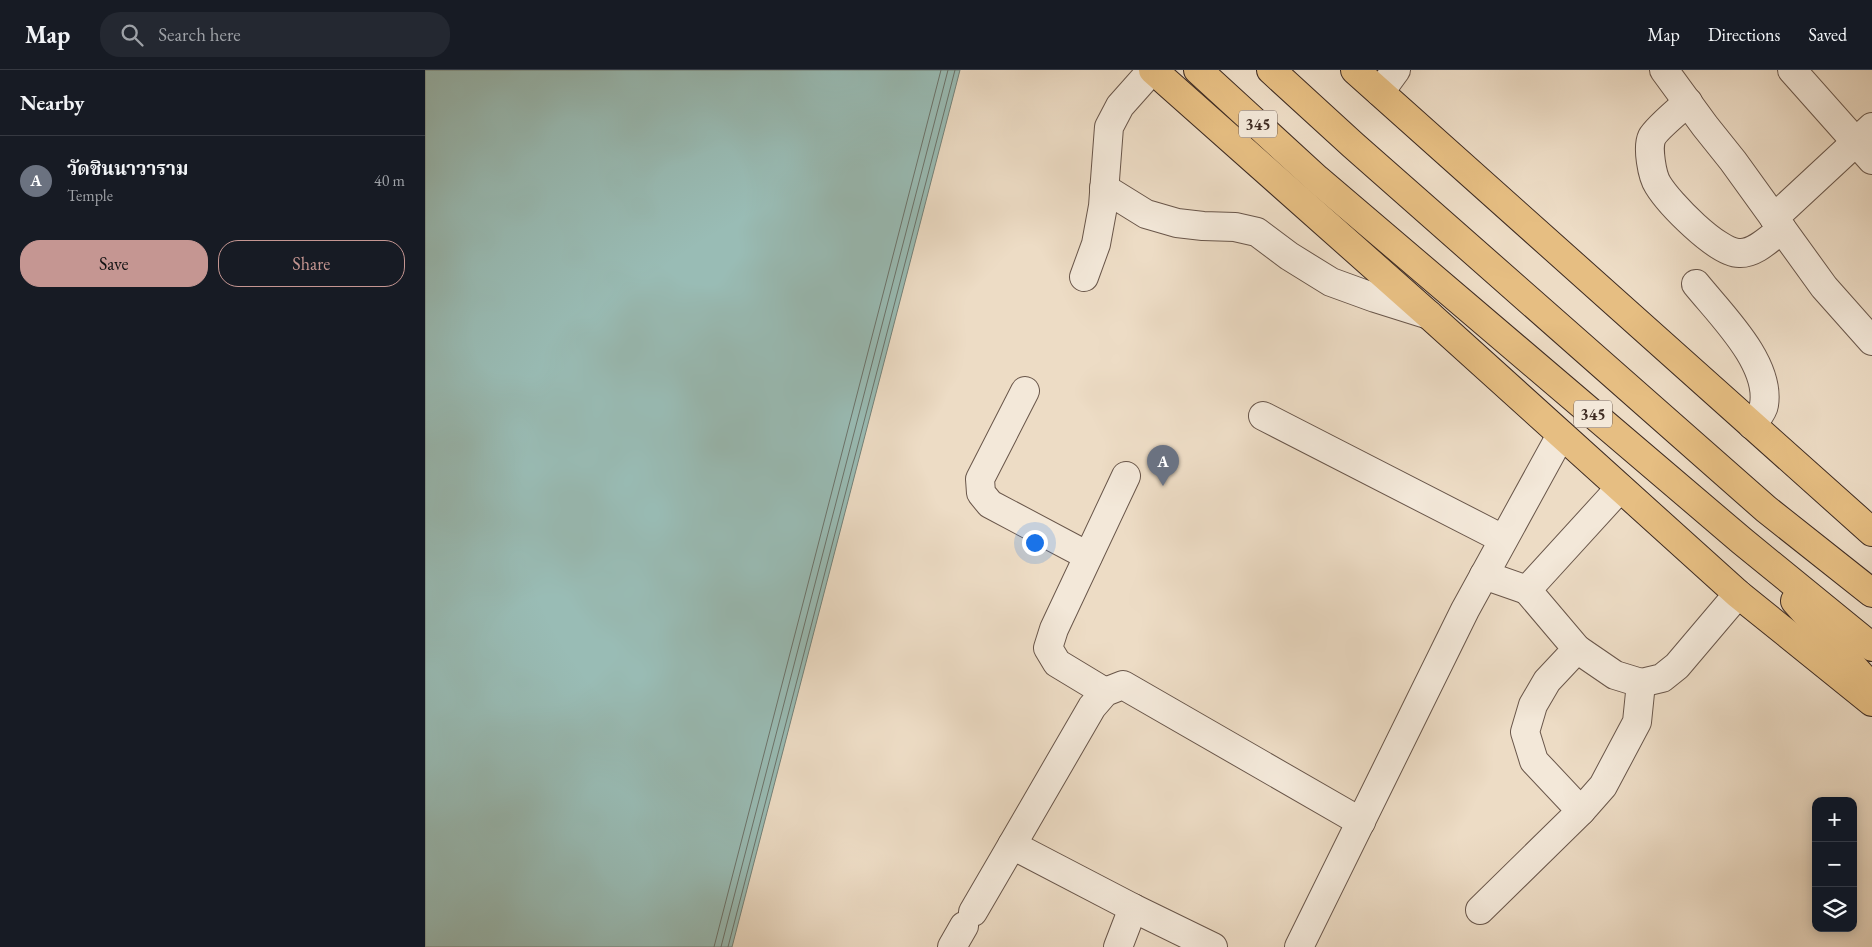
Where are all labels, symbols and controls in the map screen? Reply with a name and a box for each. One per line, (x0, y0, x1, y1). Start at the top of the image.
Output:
search box (100, 12, 450, 57)
text: Map (25, 19, 70, 50)
icon: search (118, 21, 146, 49)
text: Search here (158, 22, 241, 47)
text: Map (1648, 23, 1680, 46)
text: Directions (1708, 23, 1780, 46)
text: Saved (1808, 23, 1847, 46)
text: Nearby (20, 89, 84, 116)
road number: 345 (1239, 111, 1277, 138)
text: วัดชินนาวาราม (67, 156, 189, 181)
text: A (30, 170, 42, 191)
text: 40 m (374, 170, 405, 191)
text: Temple (67, 185, 113, 206)
button: Save (20, 240, 208, 287)
button: Share (218, 240, 405, 287)
road number: 345 (1574, 400, 1612, 428)
pin: A (1147, 445, 1179, 486)
your location (1022, 530, 1048, 556)
map controls (1812, 797, 1857, 932)
button: + (1812, 797, 1857, 842)
button: − (1812, 842, 1857, 887)
button: layers (1812, 887, 1857, 932)

